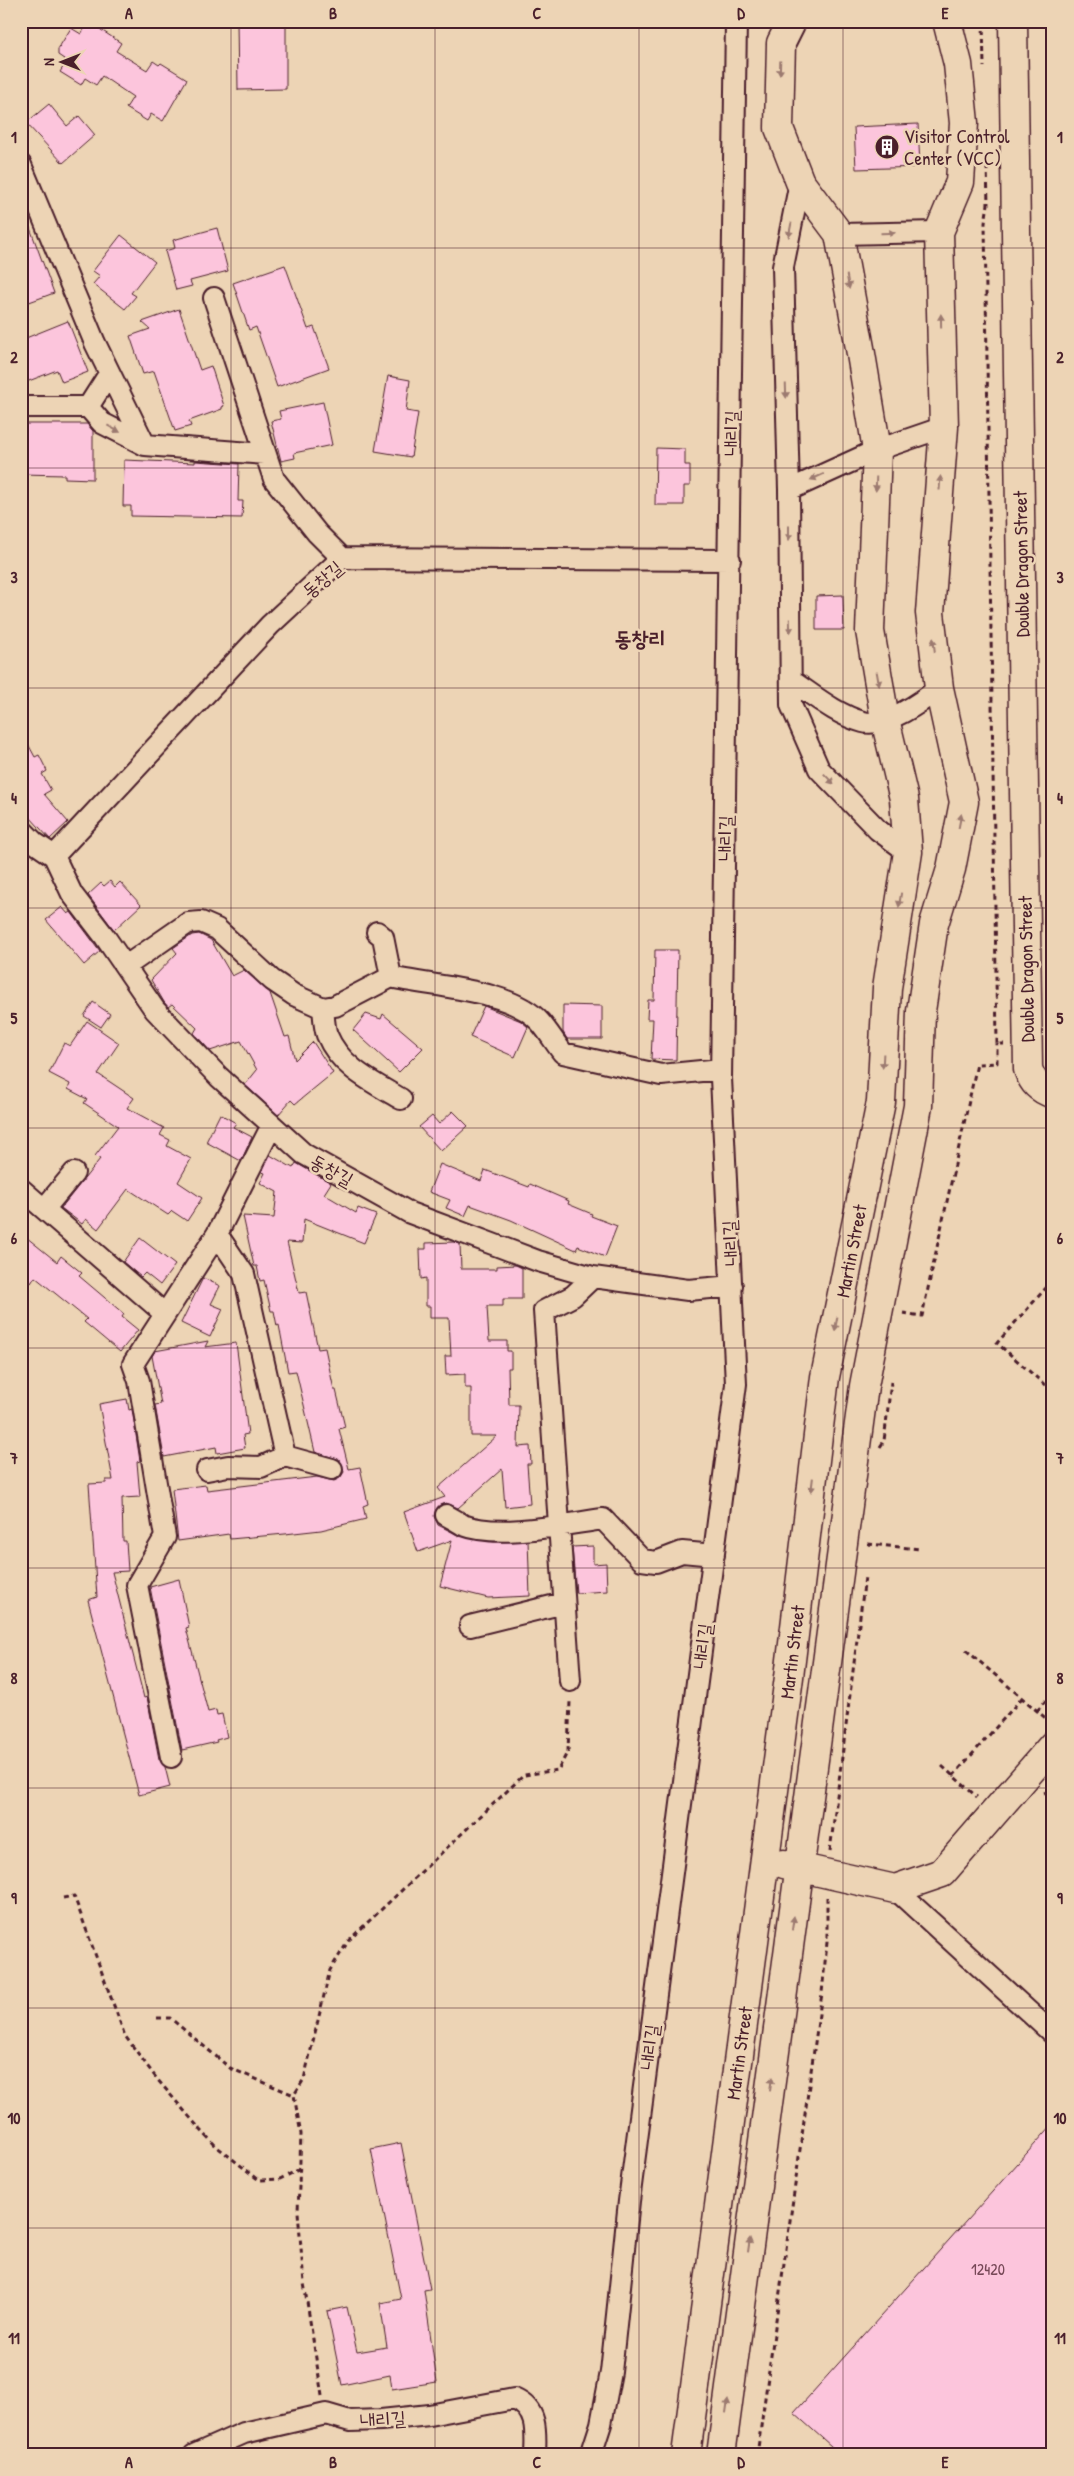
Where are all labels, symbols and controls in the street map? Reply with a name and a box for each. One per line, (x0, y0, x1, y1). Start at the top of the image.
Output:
text: A (125, 2, 133, 24)
text: B (329, 2, 337, 24)
text: C (533, 2, 542, 24)
text: D (737, 2, 745, 24)
text: E (941, 2, 949, 24)
north arrow (38, 38, 88, 88)
text: N (39, 58, 58, 66)
one-way arrow (776, 60, 784, 76)
place label: Visitor Control Center (VCC) (904, 123, 1011, 171)
text: 1 (11, 126, 17, 148)
text: 1 (1057, 126, 1063, 148)
building icon: Visitor Control Center (VCC) (874, 134, 900, 160)
one-way arrow (786, 222, 794, 238)
one-way arrow (880, 228, 896, 236)
one-way arrow (845, 275, 853, 291)
one-way arrow (937, 312, 945, 328)
text: 2 (10, 346, 18, 368)
text: 2 (1056, 346, 1064, 368)
one-way arrow (783, 384, 791, 400)
street label: 내리길 (718, 410, 744, 456)
one-way arrow (107, 425, 121, 433)
one-way arrow (810, 473, 824, 481)
one-way arrow (936, 475, 944, 491)
one-way arrow (871, 476, 879, 492)
street label: Double Dragon Street (1007, 490, 1035, 637)
one-way arrow (785, 526, 793, 542)
street label: 동창길 (296, 554, 348, 604)
text: 3 (10, 566, 18, 588)
text: 3 (1056, 566, 1064, 588)
one-way arrow (786, 618, 794, 634)
district label: 동창리 (615, 624, 665, 653)
one-way arrow (930, 636, 938, 652)
one-way arrow (875, 672, 883, 688)
one-way arrow (823, 772, 835, 784)
text: 4 (11, 787, 17, 809)
text: 4 (1057, 787, 1063, 809)
one-way arrow (956, 814, 964, 829)
street label: 내리길 (712, 815, 738, 861)
one-way arrow (896, 892, 904, 908)
street label: Double Dragon Street (1012, 895, 1040, 1042)
text: 5 (11, 1007, 18, 1029)
text: 5 (1057, 1007, 1064, 1029)
one-way arrow (878, 1053, 886, 1069)
street label: 동창길 (306, 1148, 358, 1192)
street label: Martin Street (829, 1202, 873, 1300)
street label: 내리길 (716, 1219, 744, 1267)
text: 6 (11, 1227, 18, 1249)
text: 6 (1057, 1227, 1064, 1249)
one-way arrow (832, 1316, 840, 1332)
text: 7 (9, 1447, 18, 1469)
text: 7 (1055, 1447, 1064, 1469)
one-way arrow (808, 1477, 816, 1493)
street label: Martin Street (773, 1603, 811, 1700)
street label: 내리길 (686, 1622, 718, 1670)
text: 8 (11, 1667, 18, 1689)
text: 8 (1057, 1667, 1064, 1689)
text: 9 (11, 1887, 17, 1909)
text: 9 (1057, 1887, 1063, 1909)
one-way arrow (789, 1915, 797, 1931)
street label: Martin Street (720, 2004, 758, 2101)
street label: 내리길 (633, 2023, 665, 2071)
one-way arrow (767, 2076, 775, 2092)
text: 10 (8, 2107, 20, 2129)
text: 10 (1054, 2107, 1066, 2129)
one-way arrow (745, 2237, 753, 2253)
house number: 12420 (971, 2258, 1005, 2280)
text: 11 (8, 2327, 20, 2349)
text: 11 (1054, 2327, 1066, 2349)
one-way arrow (724, 2398, 732, 2414)
street label: 내리길 (359, 2404, 407, 2434)
text: A (125, 2451, 133, 2473)
text: B (329, 2451, 337, 2473)
text: C (533, 2451, 542, 2473)
text: D (737, 2451, 745, 2473)
text: E (941, 2451, 949, 2473)

